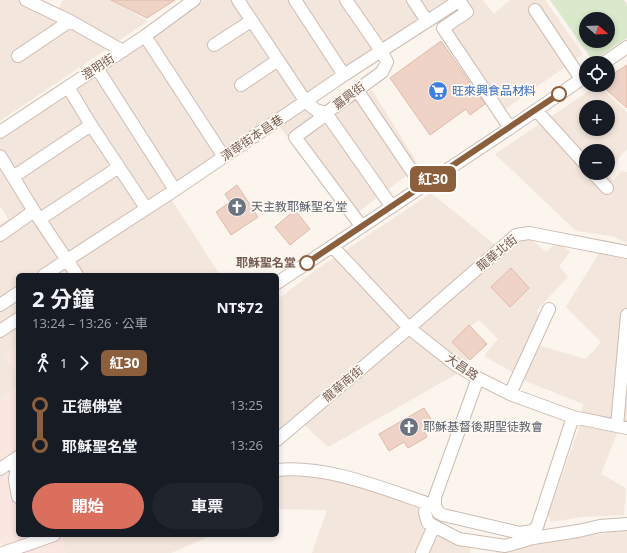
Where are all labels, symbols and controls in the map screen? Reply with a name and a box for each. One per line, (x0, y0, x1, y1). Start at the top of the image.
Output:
north arrow (579, 12, 615, 48)
map controls (579, 12, 615, 180)
street label: 澄明街 (78, 50, 117, 84)
button: locate (579, 56, 615, 92)
street label: 嘉興街 (329, 78, 368, 113)
supermarket icon: 旺來興食品材料 (427, 80, 449, 102)
place label: 旺來興食品材料 (452, 82, 536, 99)
unlabelled marker (551, 86, 567, 102)
button: + (579, 100, 615, 136)
street label: 清華街本昌巷 (217, 110, 286, 165)
button: − (579, 144, 615, 180)
line badge: 紅30 (410, 166, 456, 192)
text: 紅30 (418, 169, 448, 188)
church icon: 天主教耶穌聖名堂 (226, 196, 248, 218)
place label: 天主教耶穌聖名堂 (251, 198, 347, 215)
street label: 龍華北街 (473, 231, 521, 274)
place label: 耶穌聖名堂 (236, 254, 296, 271)
marker: 耶穌聖名堂 (299, 255, 315, 271)
text: 2 分鐘 (32, 283, 94, 313)
text: NT$72 (216, 297, 263, 317)
text: 13:24 – 13:26 · 公車 (32, 314, 148, 332)
street label: 大昌路 (443, 349, 482, 384)
icon: walk (32, 352, 54, 374)
icon: forward (73, 352, 95, 374)
text: 紅30 (109, 353, 139, 372)
text: 1 (60, 354, 67, 372)
street label: 龍華南街 (319, 362, 367, 406)
text: 正德佛堂 (62, 396, 122, 416)
text: 13:25 (230, 396, 263, 414)
church icon: 耶穌基督後期聖徒教會 (398, 416, 420, 438)
place label: 耶穌基督後期聖徒教會 (423, 418, 543, 435)
text: 耶穌聖名堂 (62, 436, 137, 456)
text: 13:26 (230, 436, 263, 454)
button: 開始 (32, 483, 144, 529)
button: 車票 (152, 483, 263, 529)

